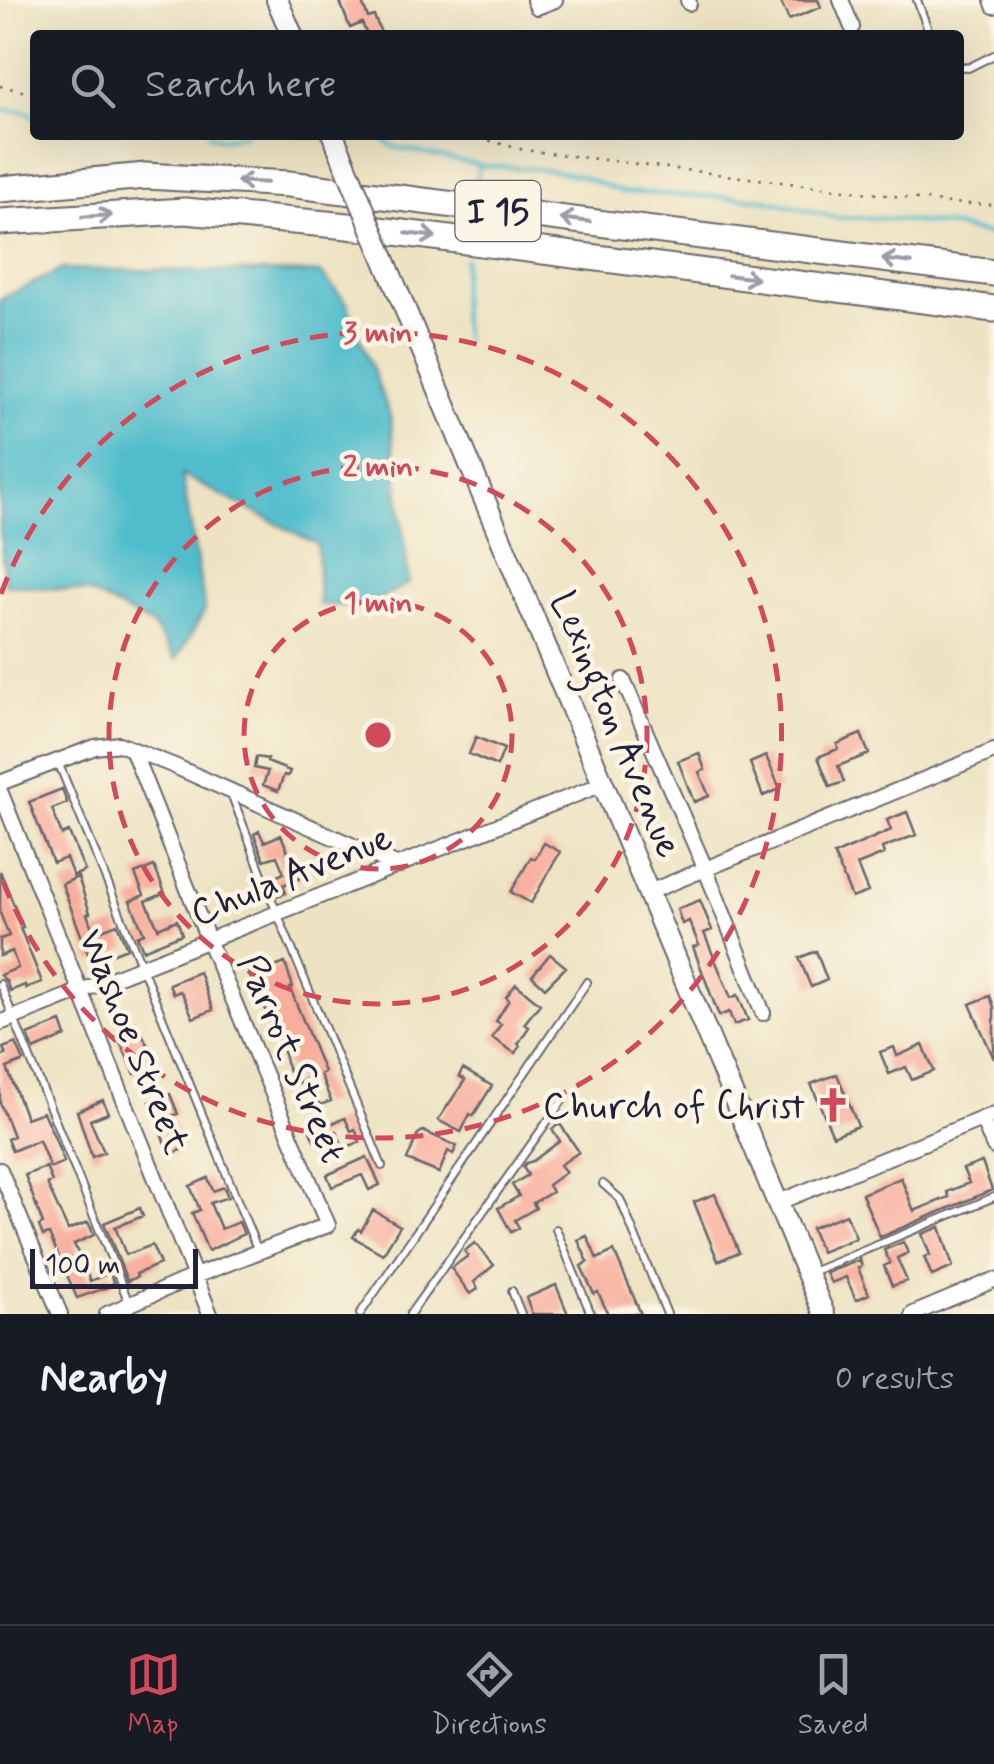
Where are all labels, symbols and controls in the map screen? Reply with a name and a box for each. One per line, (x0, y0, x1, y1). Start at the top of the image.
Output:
search box (30, 30, 964, 140)
icon: search (65, 58, 120, 113)
text: Search here (145, 61, 336, 110)
one-way arrow (237, 172, 269, 191)
road number: I 15 (456, 181, 540, 241)
one-way arrow (81, 206, 113, 225)
one-way arrow (559, 210, 591, 229)
one-way arrow (404, 227, 437, 245)
one-way arrow (882, 251, 914, 270)
one-way arrow (727, 268, 759, 287)
text: 3 min (343, 314, 413, 353)
text: 2 min (343, 448, 413, 487)
text: 1 min (343, 584, 413, 623)
street label: Lexington Avenue (533, 585, 693, 867)
centre of rings (360, 717, 396, 753)
street label: Chula Avenue (184, 814, 400, 939)
street label: Washoe Street (65, 922, 200, 1162)
street label: Parrot Street (225, 947, 357, 1171)
place label: Church of Christ (543, 1083, 805, 1132)
church icon: Church of Christ (814, 1086, 852, 1124)
scale bar (30, 1244, 198, 1288)
text: 100 m (45, 1248, 120, 1285)
text: Nearby (40, 1352, 168, 1407)
text: 0 results (835, 1358, 954, 1400)
tab: Map (126, 1647, 181, 1744)
tab: Directions (432, 1647, 547, 1744)
tab: Saved (798, 1647, 868, 1744)

